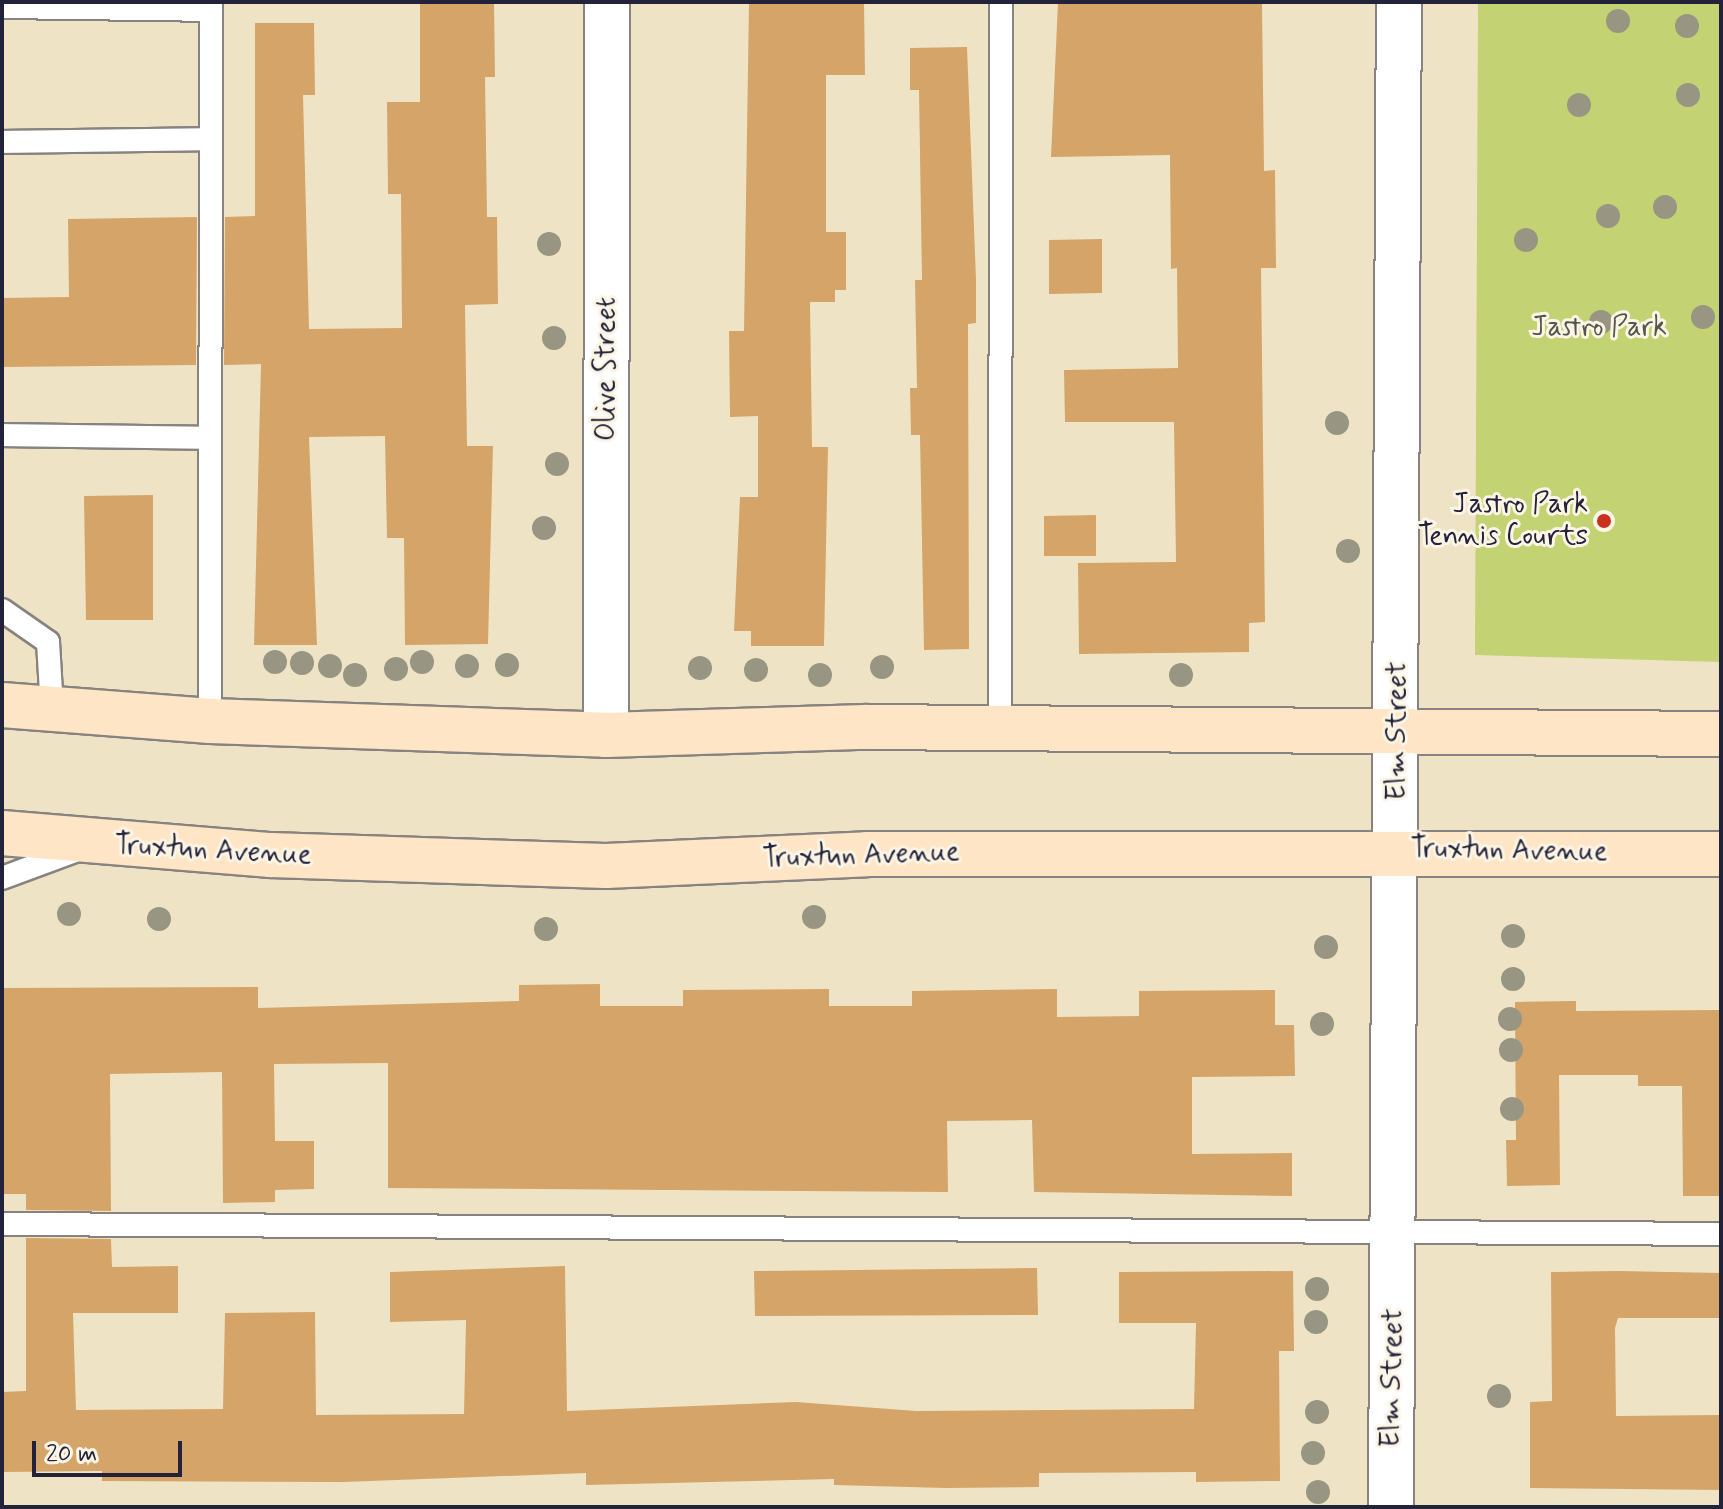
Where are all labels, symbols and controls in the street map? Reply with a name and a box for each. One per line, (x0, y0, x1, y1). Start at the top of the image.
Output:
street label: Olive Street (590, 294, 624, 444)
park label: Jastro Park (1531, 311, 1667, 345)
place label: Jastro Park Tennis Courts (1421, 488, 1588, 554)
marker: Jastro Park Tennis Courts (1595, 512, 1613, 530)
street label: Elm Street (1381, 662, 1415, 800)
street label: Truxtun Avenue (118, 829, 308, 873)
street label: Truxtun Avenue (1414, 833, 1604, 869)
street label: Truxtun Avenue (766, 836, 956, 876)
street label: Elm Street (1375, 1309, 1411, 1447)
scale bar (36, 1425, 186, 1475)
text: 20 m (46, 1439, 97, 1470)

